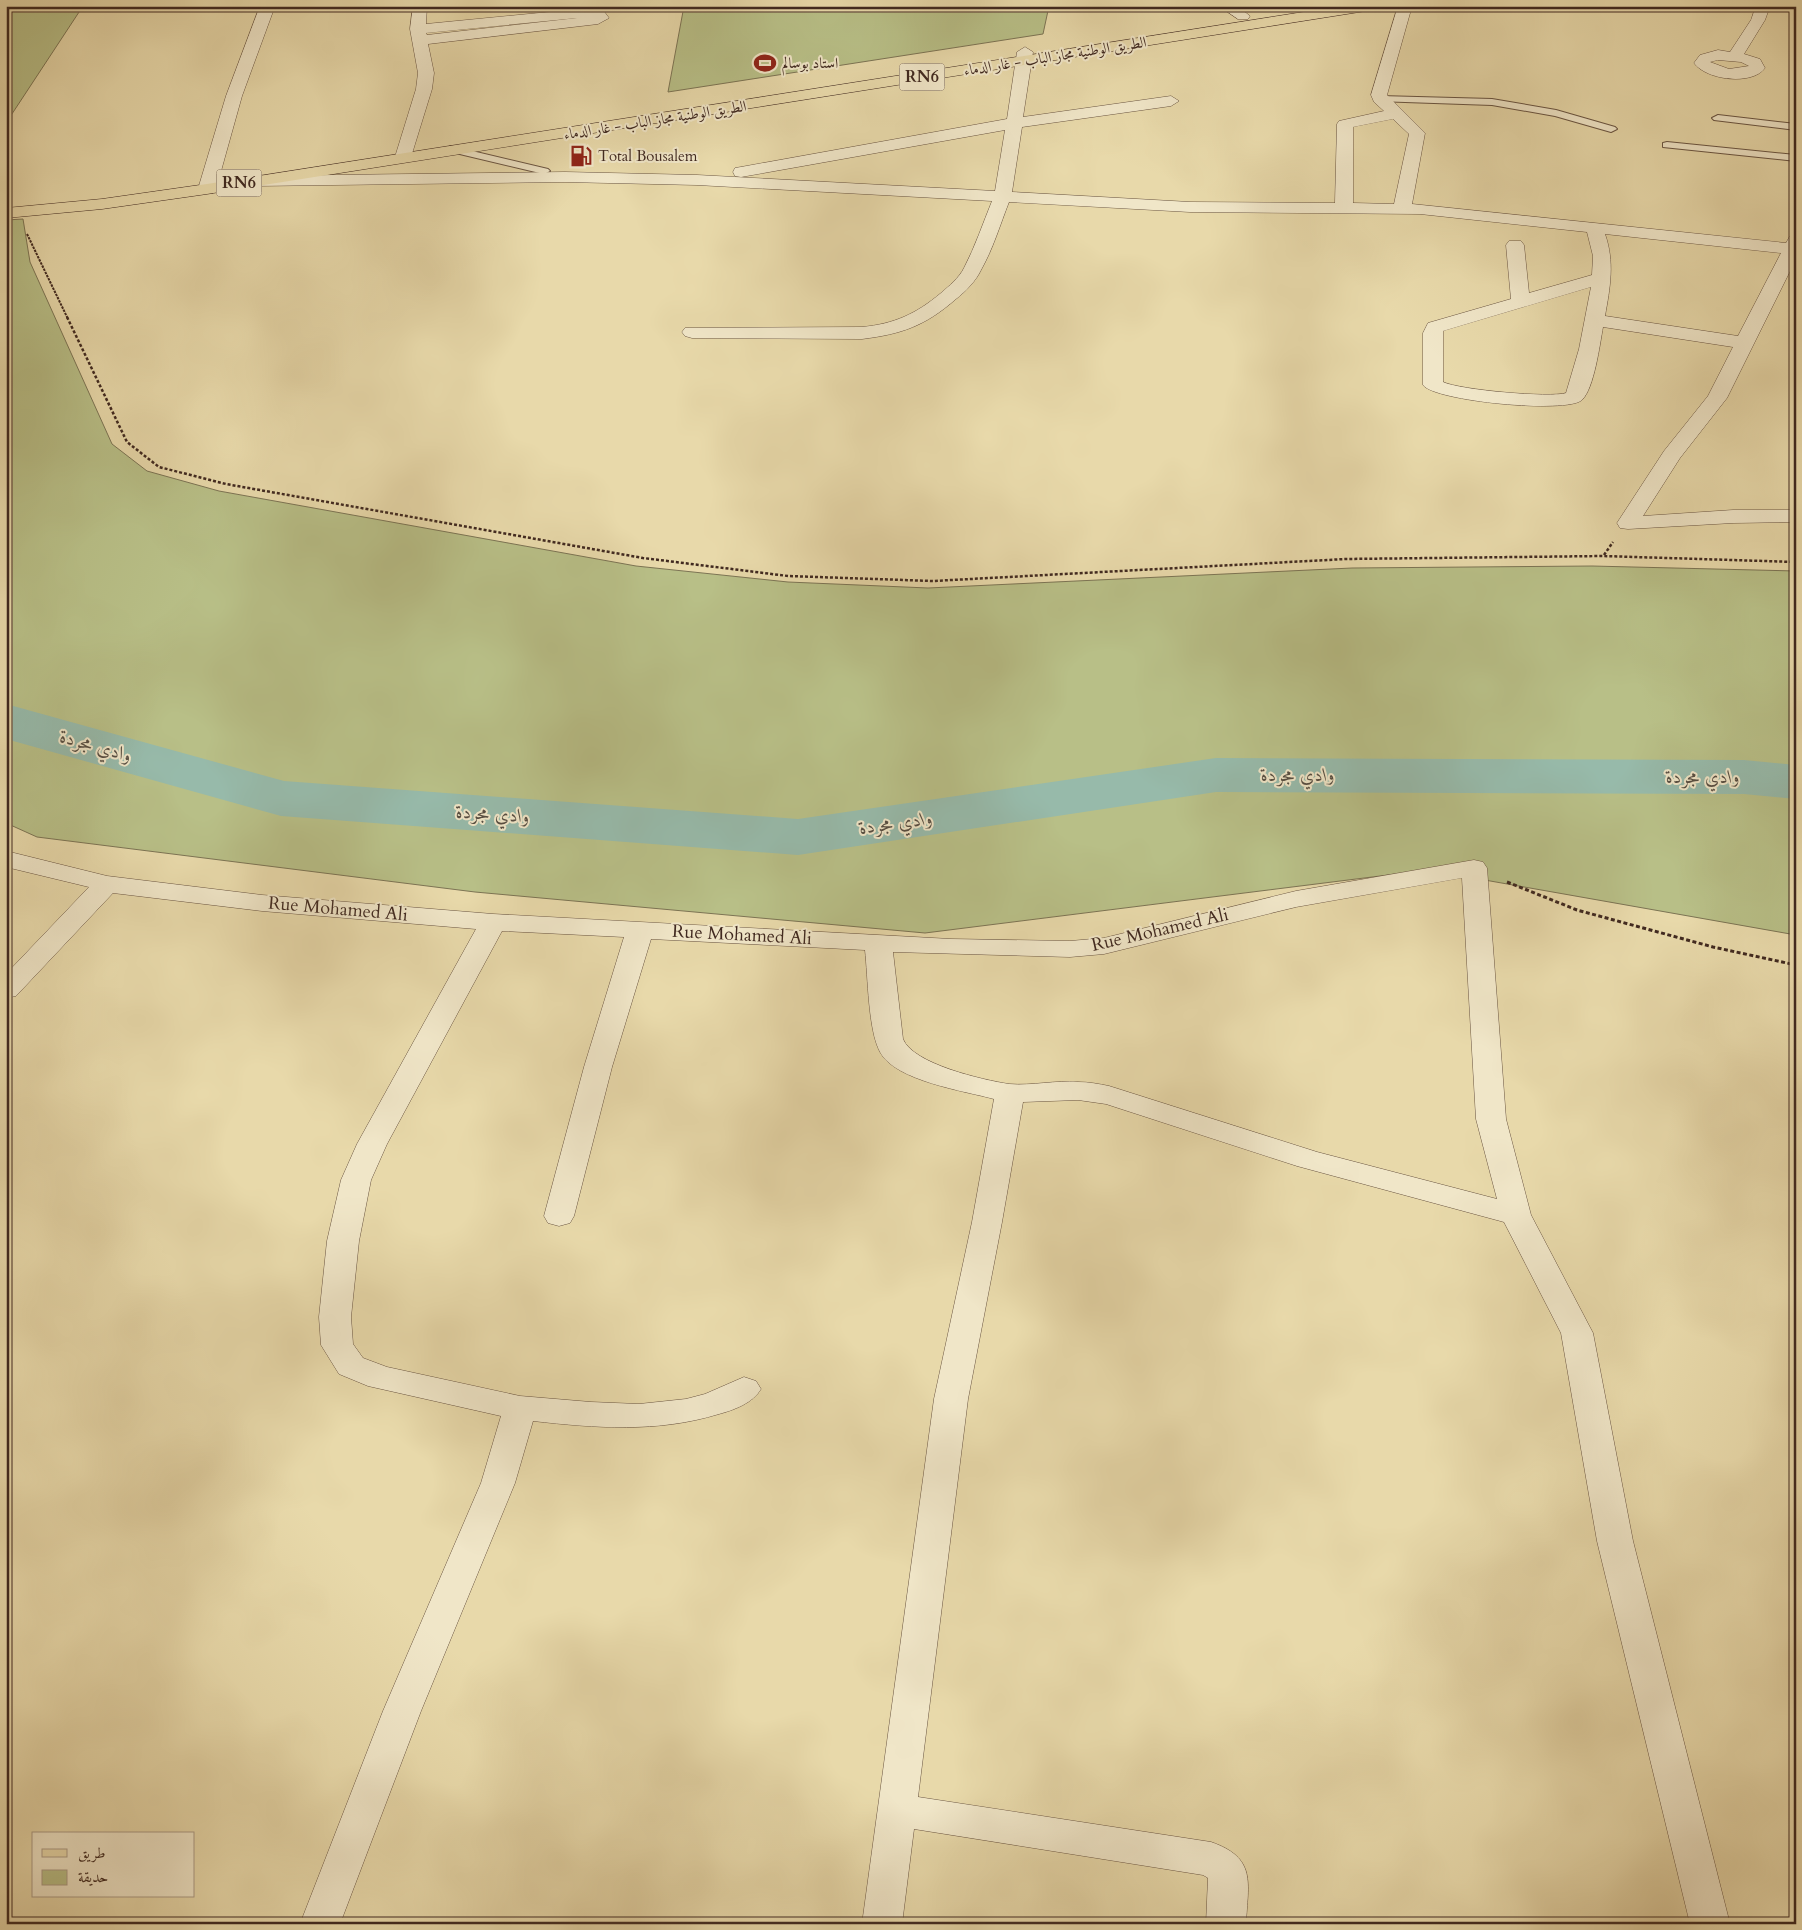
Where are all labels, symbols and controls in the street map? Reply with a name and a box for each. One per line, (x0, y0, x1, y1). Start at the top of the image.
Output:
street label: الطريق الوطنية مجاز الباب - غار الدماء (962, 32, 1148, 80)
sports icon: استاد بوسالم (752, 50, 778, 76)
place label: استاد بوسالم (782, 53, 838, 76)
road number: RN6 (900, 64, 944, 90)
street label: الطريق الوطنية مجاز الباب - غار الدماء (562, 96, 748, 144)
fuel station icon: Total Bousalem (568, 143, 594, 169)
place label: Total Bousalem (598, 146, 698, 166)
road number: RN6 (216, 170, 262, 197)
water label: وادي مجردة (55, 723, 135, 771)
water label: وادي مجردة (1260, 762, 1335, 790)
water label: وادي مجردة (1665, 764, 1740, 792)
water label: وادي مجردة (454, 798, 531, 832)
water label: وادي مجردة (857, 805, 935, 843)
street label: Rue Mohamed Ali (267, 890, 409, 928)
street label: Rue Mohamed Ali (1089, 902, 1231, 958)
street label: Rue Mohamed Ali (671, 919, 813, 951)
legend (32, 1832, 195, 1898)
text: طريق (78, 1843, 105, 1863)
text: حديقة (78, 1867, 108, 1887)

